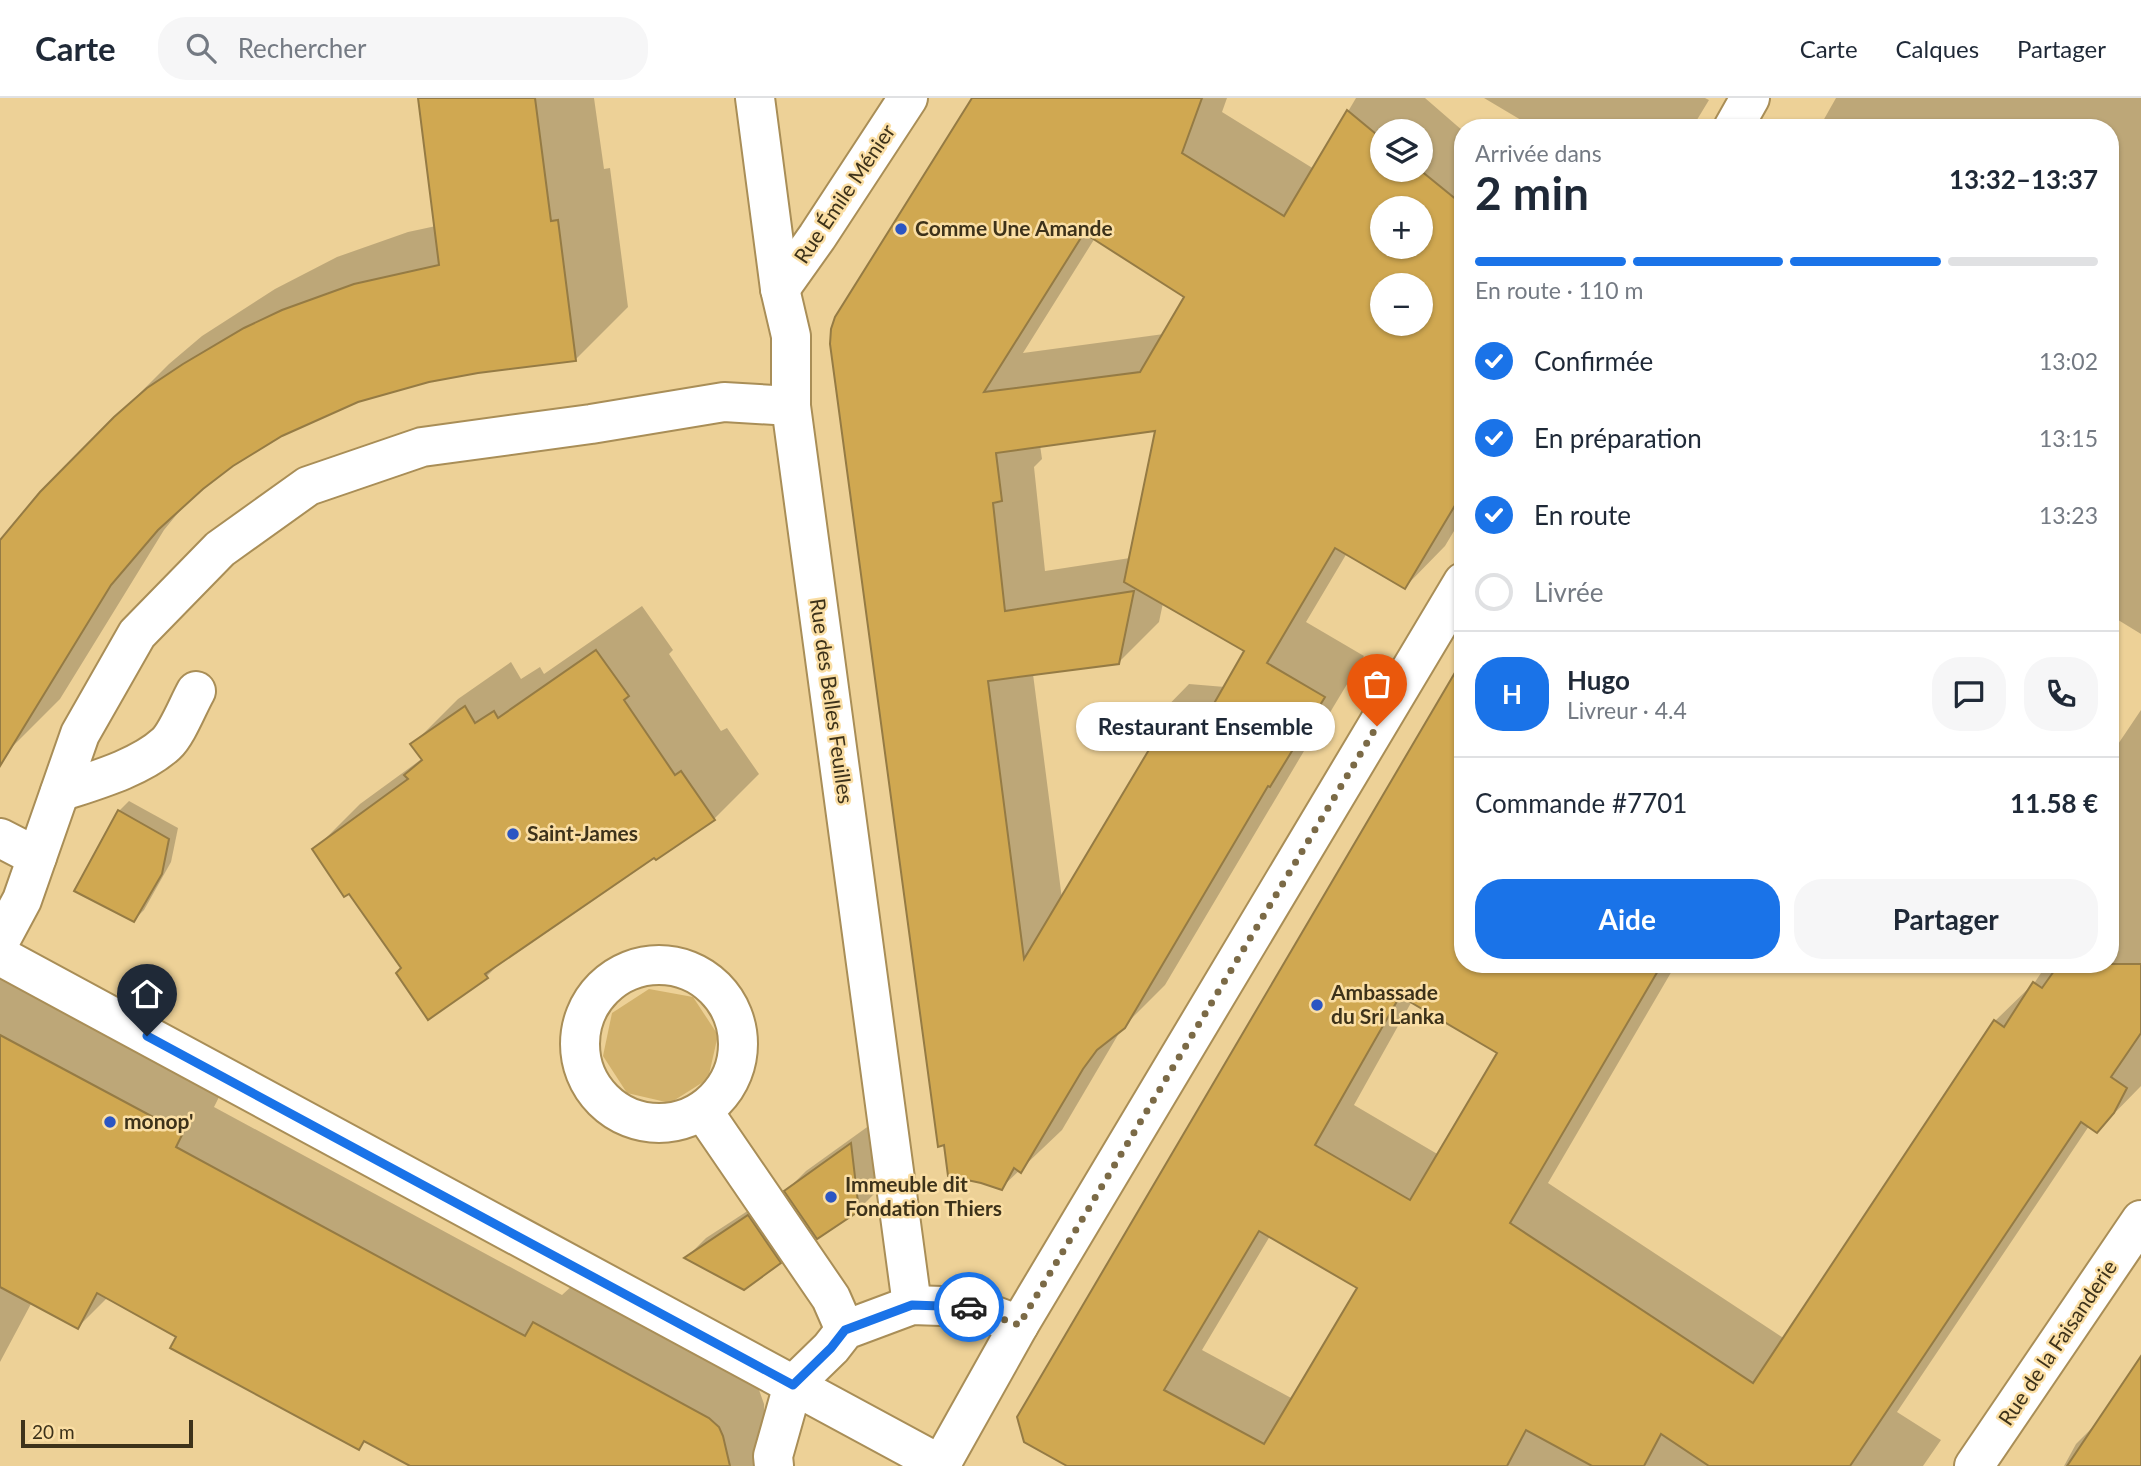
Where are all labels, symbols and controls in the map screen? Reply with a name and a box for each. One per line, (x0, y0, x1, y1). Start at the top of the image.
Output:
search box (158, 17, 648, 80)
text: Carte (35, 28, 116, 68)
icon: search (182, 29, 220, 67)
text: Rechercher (238, 32, 367, 64)
text: Carte (1800, 34, 1858, 63)
text: Calques (1896, 34, 1979, 63)
text: Partager (2017, 34, 2106, 63)
street label: Rue Émile Ménier (788, 119, 900, 267)
map controls (1370, 119, 1433, 336)
button: layers (1370, 119, 1433, 182)
text: Arrivée dans (1475, 139, 1602, 167)
text: 13:32–13:37 (1949, 163, 2098, 195)
text: 2 min (1475, 165, 1589, 220)
button: + (1370, 196, 1433, 259)
place label: Comme Une Amande (915, 215, 1113, 240)
marker: Comme Une Amande (893, 221, 909, 237)
button: − (1370, 273, 1433, 336)
text: En route · 110 m (1475, 276, 1643, 304)
icon: check (1475, 342, 1513, 380)
text: Confirmée (1534, 345, 1653, 377)
text: 13:02 (2039, 347, 2098, 375)
icon: check (1475, 419, 1513, 457)
text: En préparation (1534, 422, 1702, 454)
text: 13:15 (2039, 424, 2098, 452)
icon: check (1475, 496, 1513, 534)
text: En route (1534, 499, 1631, 531)
text: 13:23 (2039, 501, 2098, 529)
text: Livrée (1534, 576, 1603, 608)
street label: Rue des Belles Feuilles (806, 597, 859, 805)
pin (1347, 654, 1407, 726)
button: chat (1932, 657, 2006, 731)
button: phone (2024, 657, 2098, 731)
text: Hugo (1567, 664, 1630, 696)
icon: bag (1358, 665, 1396, 703)
text: H (1502, 678, 1522, 710)
text: Livreur · 4.4 (1567, 696, 1687, 724)
callout: Restaurant Ensemble (1076, 702, 1335, 750)
text: Restaurant Ensemble (1098, 712, 1313, 740)
text: Commande #7701 (1475, 787, 1687, 819)
text: 11.58 € (2010, 787, 2098, 819)
place label: Saint-James (527, 820, 638, 845)
marker: Saint-James (505, 826, 521, 842)
button: Aide (1475, 879, 1780, 959)
button: Partager (1794, 879, 2098, 959)
pin (117, 964, 177, 1036)
icon: home (128, 975, 166, 1013)
place label: Ambassade du Sri Lanka (1330, 979, 1445, 1028)
marker: Ambassade du Sri Lanka (1309, 997, 1325, 1013)
place label: monop' (124, 1108, 193, 1133)
marker: monop' (102, 1114, 118, 1130)
place label: Immeuble dit Fondation Thiers (845, 1171, 1002, 1220)
marker: Immeuble dit Fondation Thiers (823, 1189, 839, 1205)
street label: Rue de la Faisanderie (1992, 1255, 2121, 1429)
courier (934, 1272, 1004, 1342)
icon: car (950, 1288, 988, 1326)
scale bar (21, 1417, 192, 1449)
text: 20 m (32, 1420, 75, 1443)

